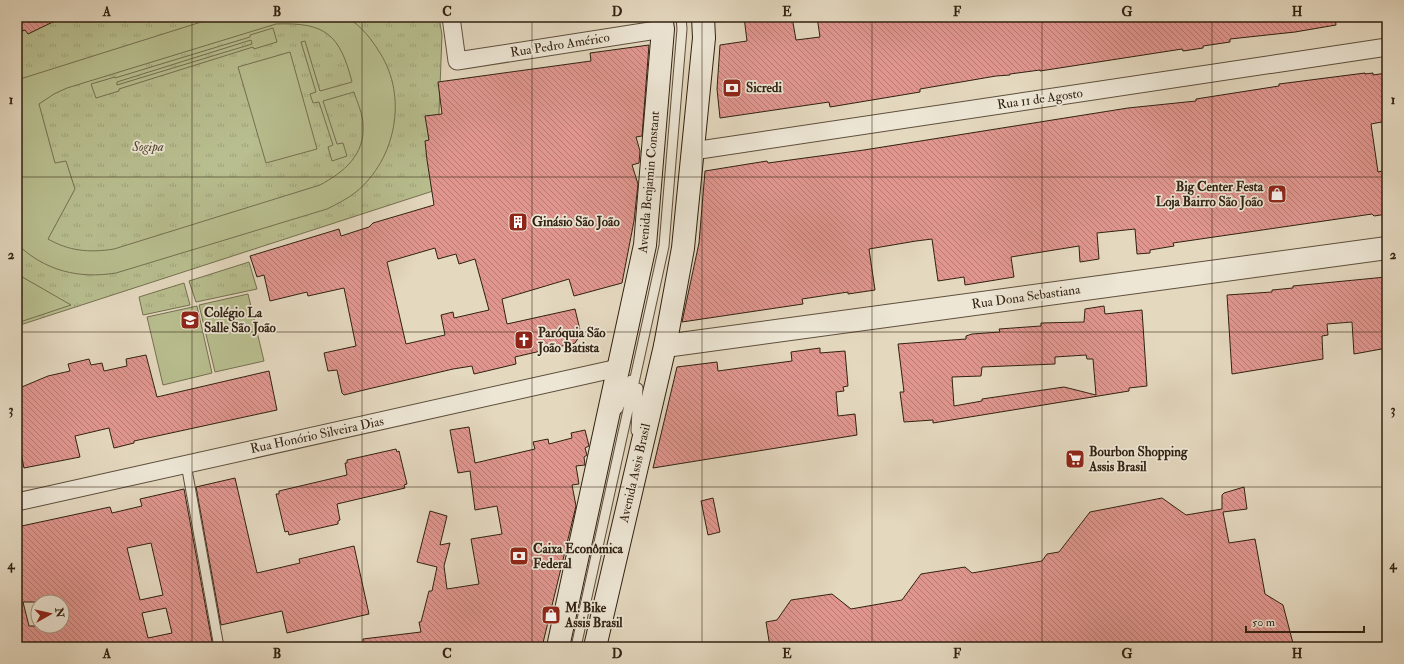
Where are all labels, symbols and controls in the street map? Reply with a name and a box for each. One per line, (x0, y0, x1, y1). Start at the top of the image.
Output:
text: A (102, 4, 112, 20)
text: B (273, 4, 281, 20)
text: C (442, 4, 452, 20)
text: D (612, 4, 623, 20)
text: E (782, 4, 792, 20)
text: F (953, 4, 962, 20)
text: G (1122, 4, 1133, 20)
text: H (1292, 4, 1303, 20)
street label: Rua Pedro Américo (509, 29, 611, 61)
bank icon: Sicredi (721, 77, 743, 99)
place label: Sicredi (746, 80, 782, 96)
street label: Rua 11 de Agosto (996, 85, 1084, 113)
text: 1 (9, 92, 14, 108)
text: 1 (1391, 92, 1396, 108)
street label: Avenida Benjamin Constant (635, 110, 663, 255)
park label: Sogipa (131, 139, 164, 155)
place label: Big Center Festa Loja Bairro São João (1156, 179, 1264, 211)
shop icon: Big Center Festa Loja Bairro São João (1266, 183, 1288, 205)
building icon: Ginásio São João (507, 211, 529, 233)
place label: Ginásio São João (532, 214, 620, 231)
text: 2 (8, 247, 15, 263)
text: 2 (1390, 247, 1397, 263)
street label: Rua Dona Sebastiana (971, 281, 1082, 313)
place label: Colégio La Salle São João (204, 305, 277, 337)
school or university icon: Colégio La Salle São João (179, 309, 201, 331)
place label: Paróquia São João Batista (537, 325, 606, 357)
church icon: Paróquia São João Batista (513, 329, 535, 351)
text: 3 (9, 402, 14, 418)
text: 3 (1391, 402, 1396, 418)
street label: Rua Honório Silveira Dias (249, 413, 386, 457)
street label: Avenida Assis Brasil (616, 421, 654, 525)
place label: Bourbon Shopping Assis Brasil (1088, 444, 1188, 475)
supermarket icon: Bourbon Shopping Assis Brasil (1064, 448, 1086, 470)
place label: Caixa Econômica Federal (533, 541, 624, 572)
bank icon: Caixa Econômica Federal (508, 545, 530, 567)
text: 4 (6, 557, 15, 573)
text: 4 (1388, 557, 1397, 573)
north arrow (30, 594, 70, 634)
place label: M. Bike Assis Brasil (564, 600, 623, 631)
shop icon: M. Bike Assis Brasil (540, 604, 562, 626)
text: N (52, 606, 67, 620)
scale bar (1246, 608, 1364, 634)
text: 50 m (1252, 615, 1276, 630)
text: A (102, 646, 112, 662)
text: B (273, 646, 281, 662)
text: C (442, 646, 452, 662)
text: D (612, 646, 623, 662)
text: E (782, 646, 792, 662)
text: F (953, 646, 962, 662)
text: G (1122, 646, 1133, 662)
text: H (1292, 646, 1303, 662)

